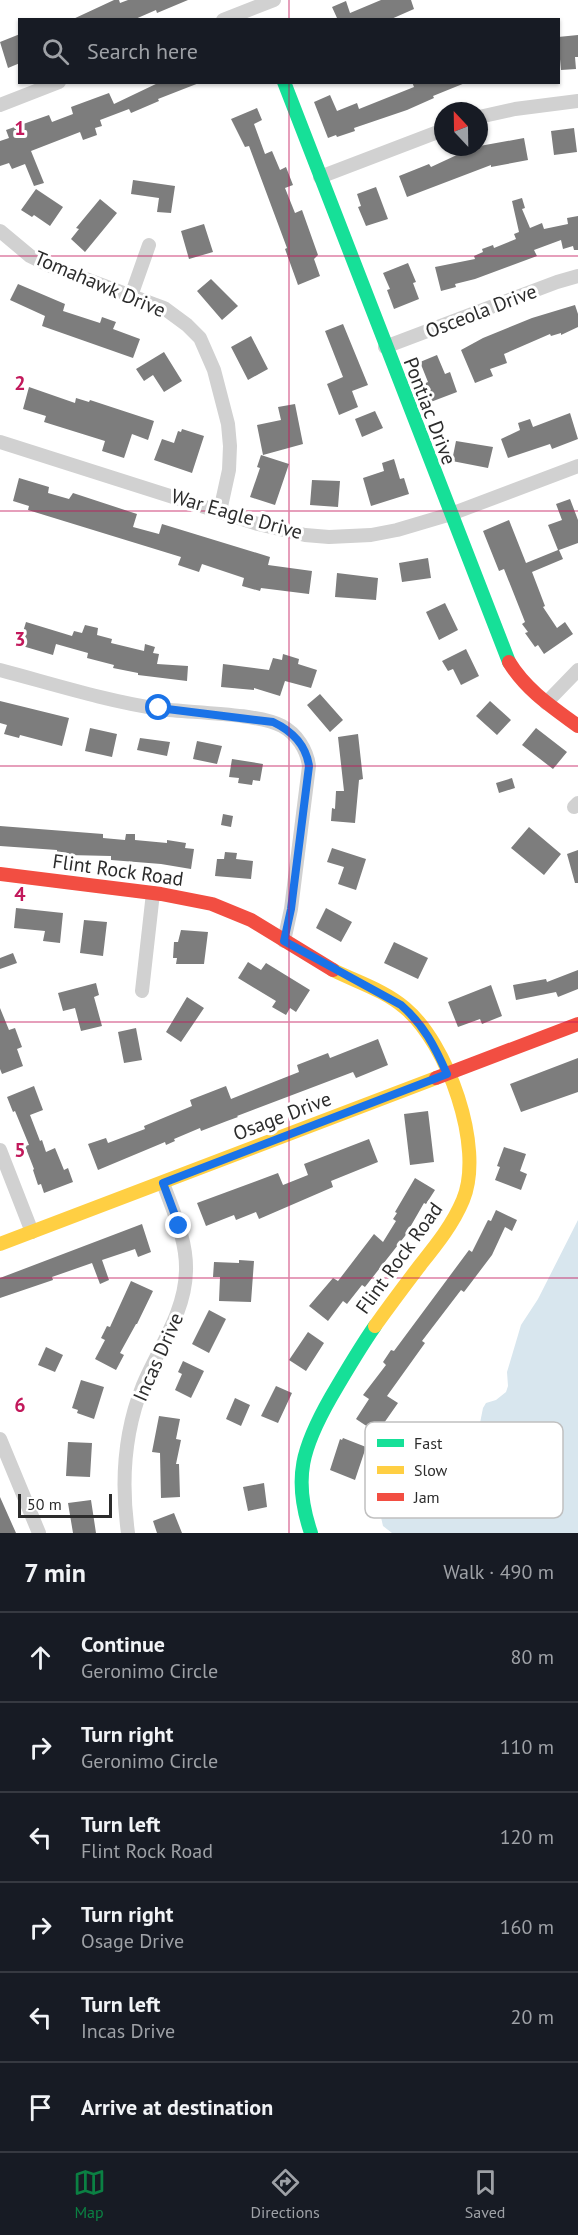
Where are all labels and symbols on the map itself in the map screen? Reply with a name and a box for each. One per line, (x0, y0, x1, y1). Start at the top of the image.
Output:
north arrow (434, 102, 488, 156)
text: 1 (14, 115, 26, 141)
street label: Tomahawk Drive (30, 245, 170, 323)
street label: Osceola Drive (422, 278, 540, 344)
street label: Pontiac Drive (398, 354, 462, 468)
text: 2 (14, 370, 26, 396)
street label: War Eagle Drive (168, 483, 306, 545)
text: 3 (14, 626, 26, 652)
route start (145, 694, 171, 720)
street label: Flint Rock Road (51, 848, 185, 892)
text: 4 (14, 881, 26, 907)
street label: Osage Drive (229, 1085, 335, 1147)
text: 5 (14, 1137, 26, 1163)
street label: Flint Rock Road (350, 1197, 448, 1319)
route end (165, 1212, 191, 1238)
street label: Incas Drive (127, 1309, 189, 1405)
text: 6 (14, 1392, 26, 1418)
legend (365, 1422, 563, 1518)
text: Fast (414, 1433, 443, 1453)
text: Slow (414, 1460, 448, 1480)
text: Jam (413, 1487, 440, 1507)
scale bar (18, 1491, 112, 1518)

